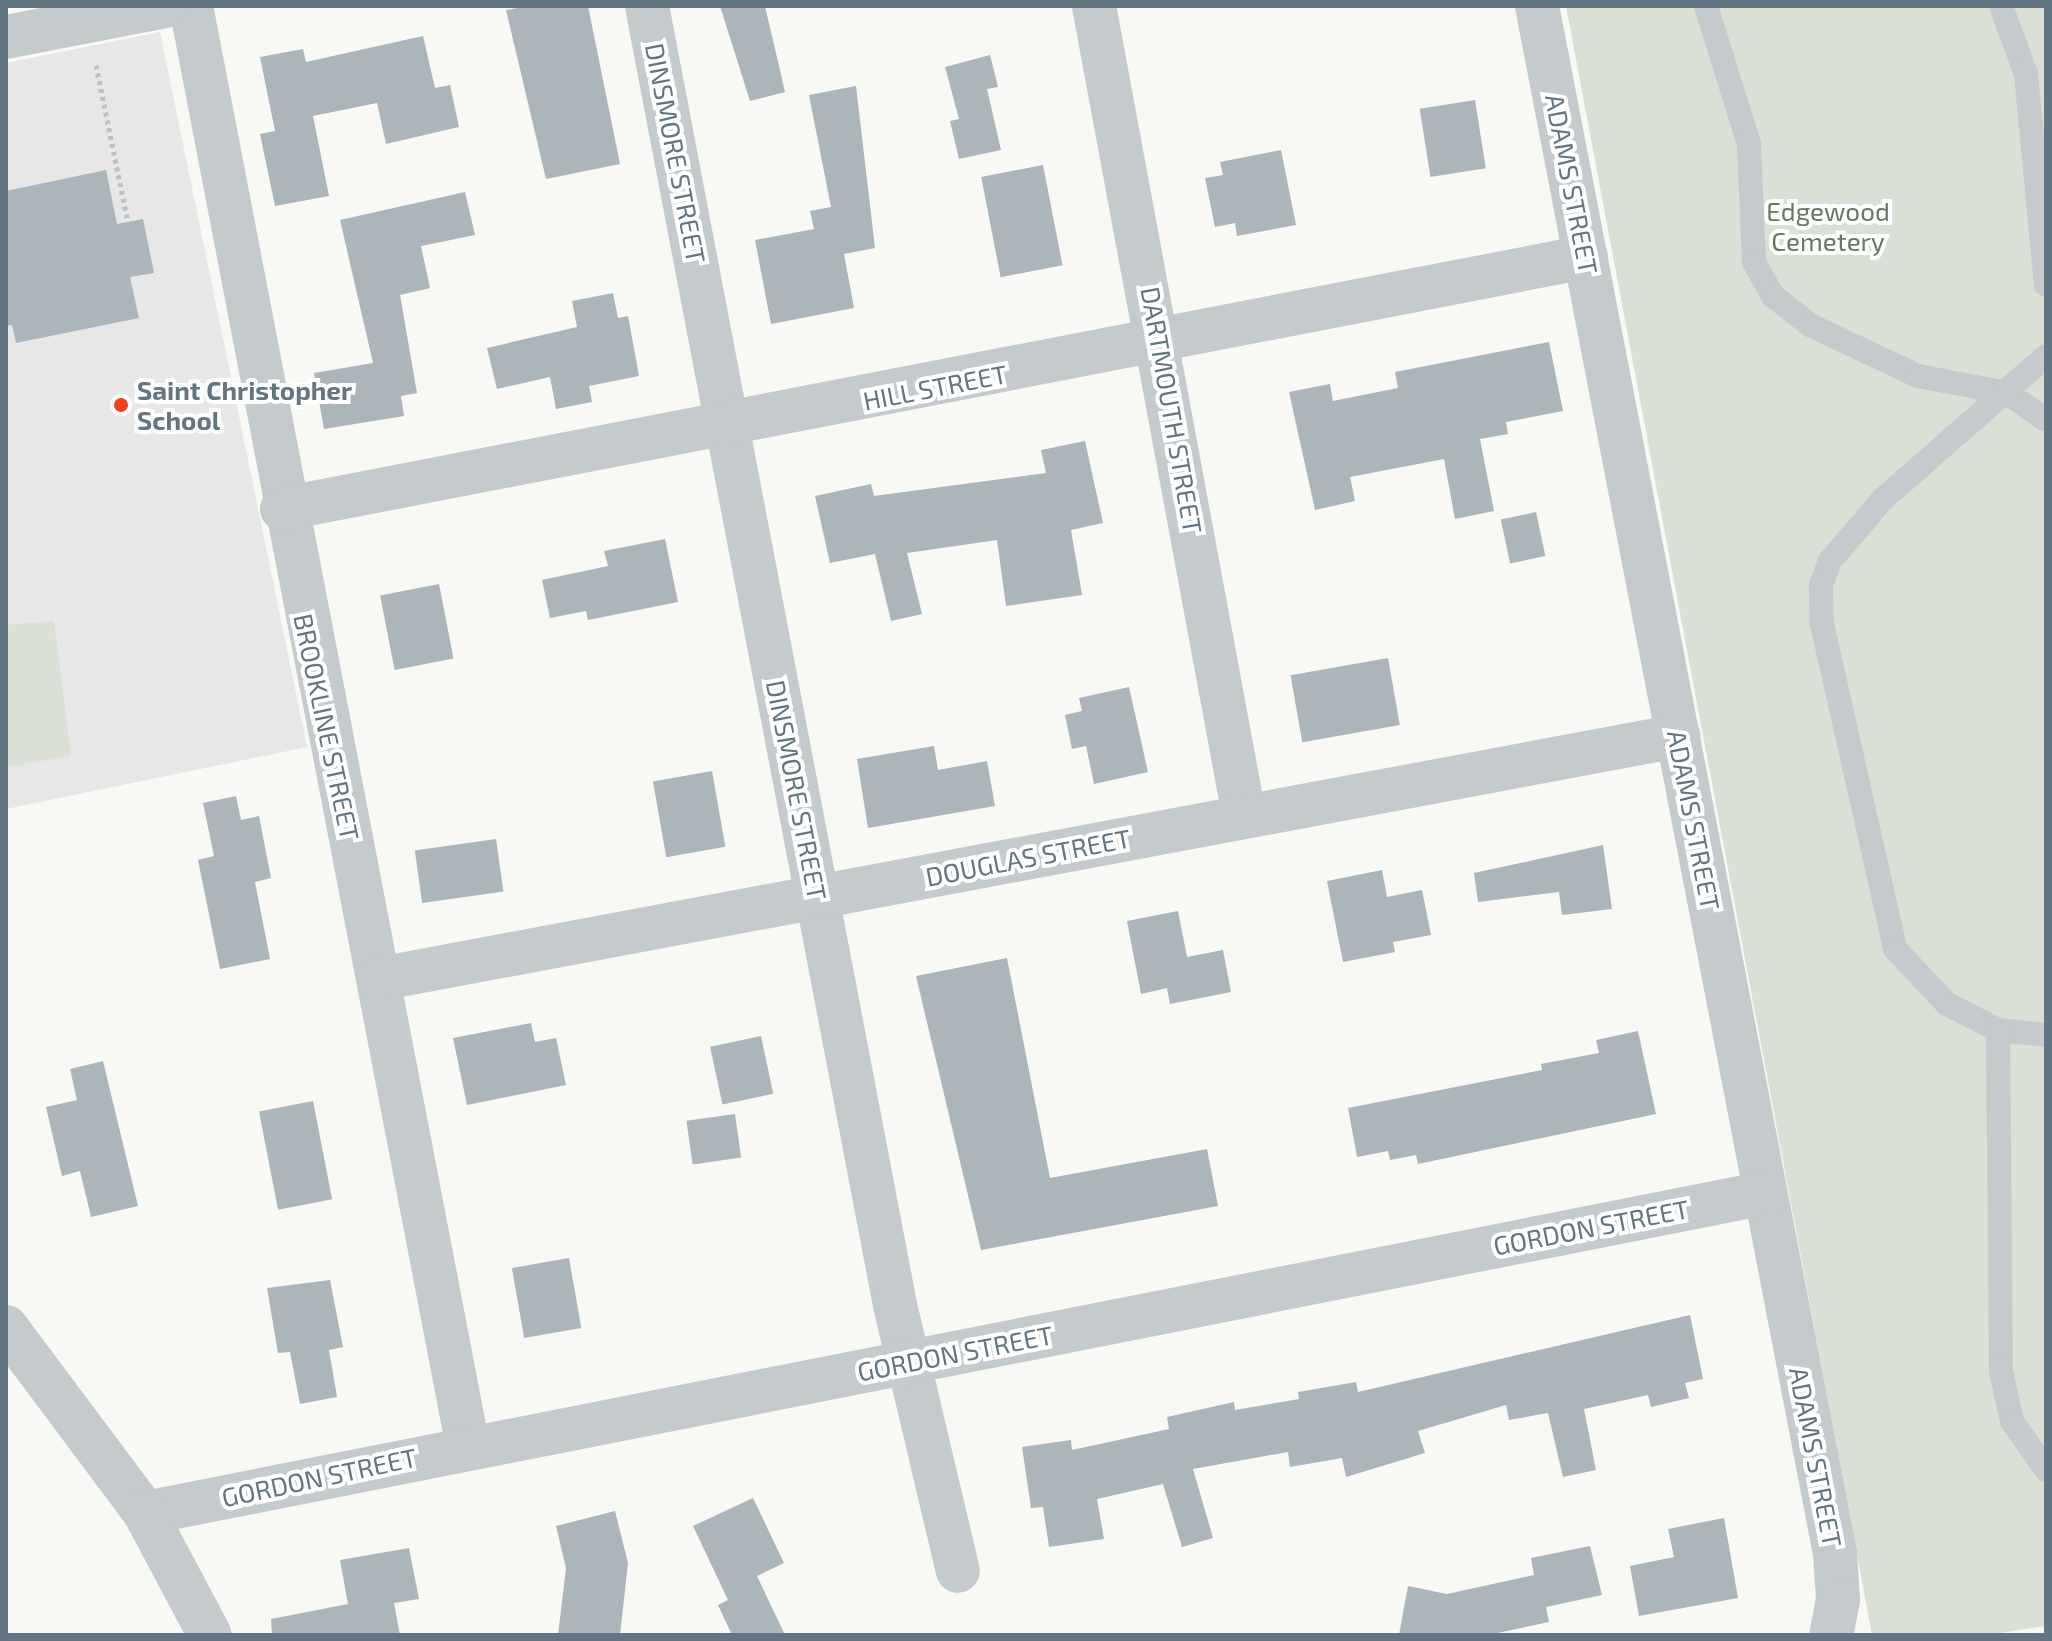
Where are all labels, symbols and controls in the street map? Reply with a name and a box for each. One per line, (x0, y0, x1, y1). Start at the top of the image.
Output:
street label: DINSMORE STREET (639, 40, 713, 266)
street label: ADAMS STREET (1539, 91, 1605, 277)
park label: Edgewood Cemetery (1766, 195, 1890, 256)
street label: DARTMOUTH STREET (1135, 284, 1209, 536)
street label: HILL STREET (860, 358, 1010, 416)
place label: Saint Christopher School (137, 374, 352, 436)
marker: Saint Christopher School (112, 396, 130, 414)
street label: BROOKLINE STREET (288, 611, 366, 843)
street label: DINSMORE STREET (760, 677, 834, 903)
street label: ADAMS STREET (1661, 727, 1727, 913)
street label: DOUGLAS STREET (923, 822, 1133, 892)
street label: GORDON STREET (1491, 1193, 1691, 1261)
street label: GORDON STREET (855, 1319, 1055, 1387)
street label: ADAMS STREET (1783, 1364, 1849, 1550)
street label: GORDON STREET (219, 1441, 419, 1513)

